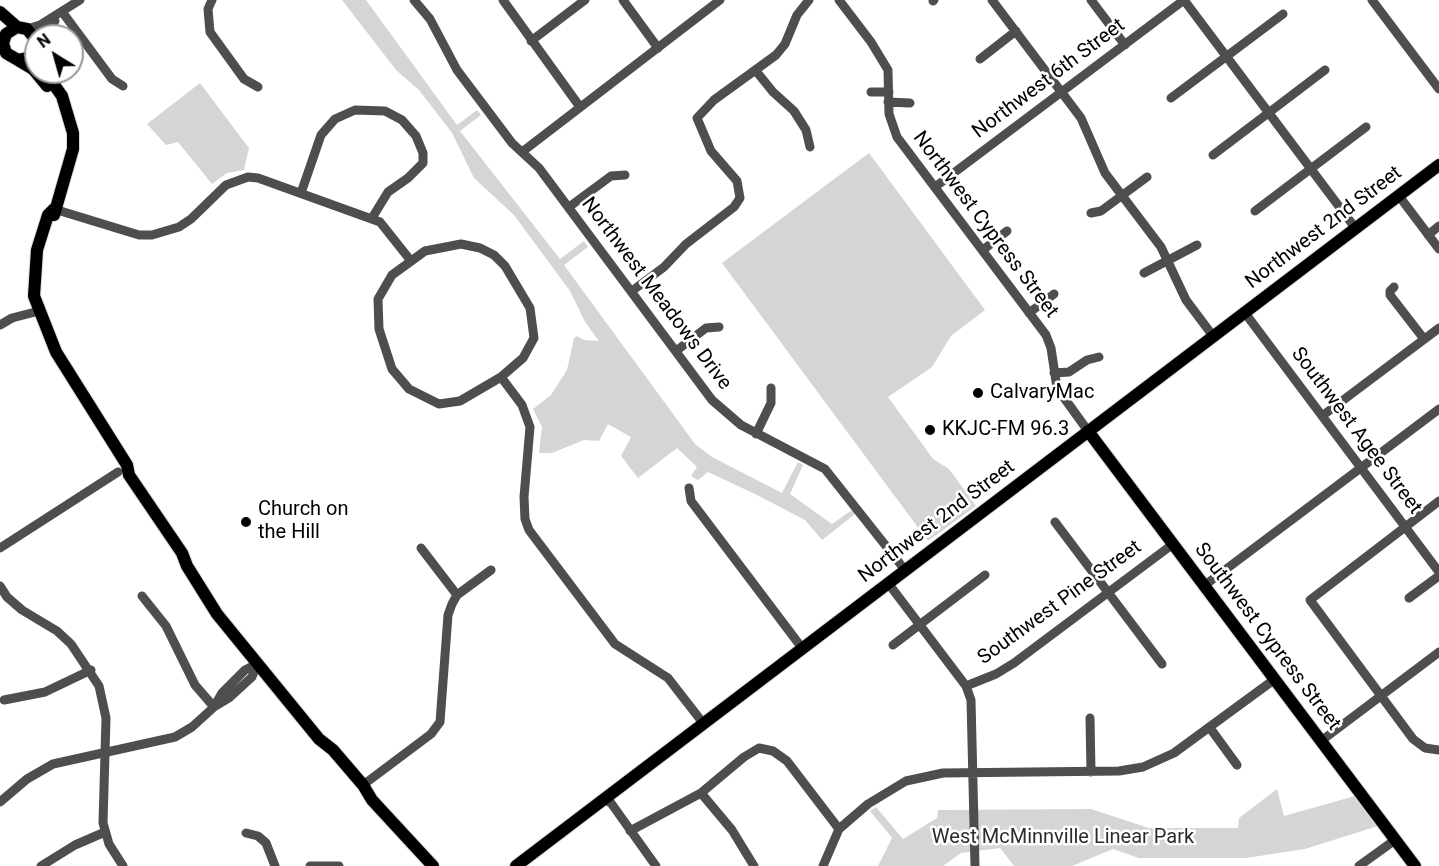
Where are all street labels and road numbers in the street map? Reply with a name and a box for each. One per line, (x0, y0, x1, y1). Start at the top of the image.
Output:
street label: Northwest 6th Street (968, 14, 1130, 144)
street label: Northwest Cypress Street (907, 127, 1063, 323)
street label: Northwest 2nd Street (1241, 161, 1407, 295)
street label: Northwest Meadows Drive (576, 193, 736, 395)
street label: Southwest Agee Street (1285, 343, 1427, 519)
street label: Northwest 2nd Street (854, 455, 1020, 589)
street label: Southwest Pine Street (974, 536, 1146, 670)
street label: Southwest Cypress Street (1189, 538, 1345, 736)

